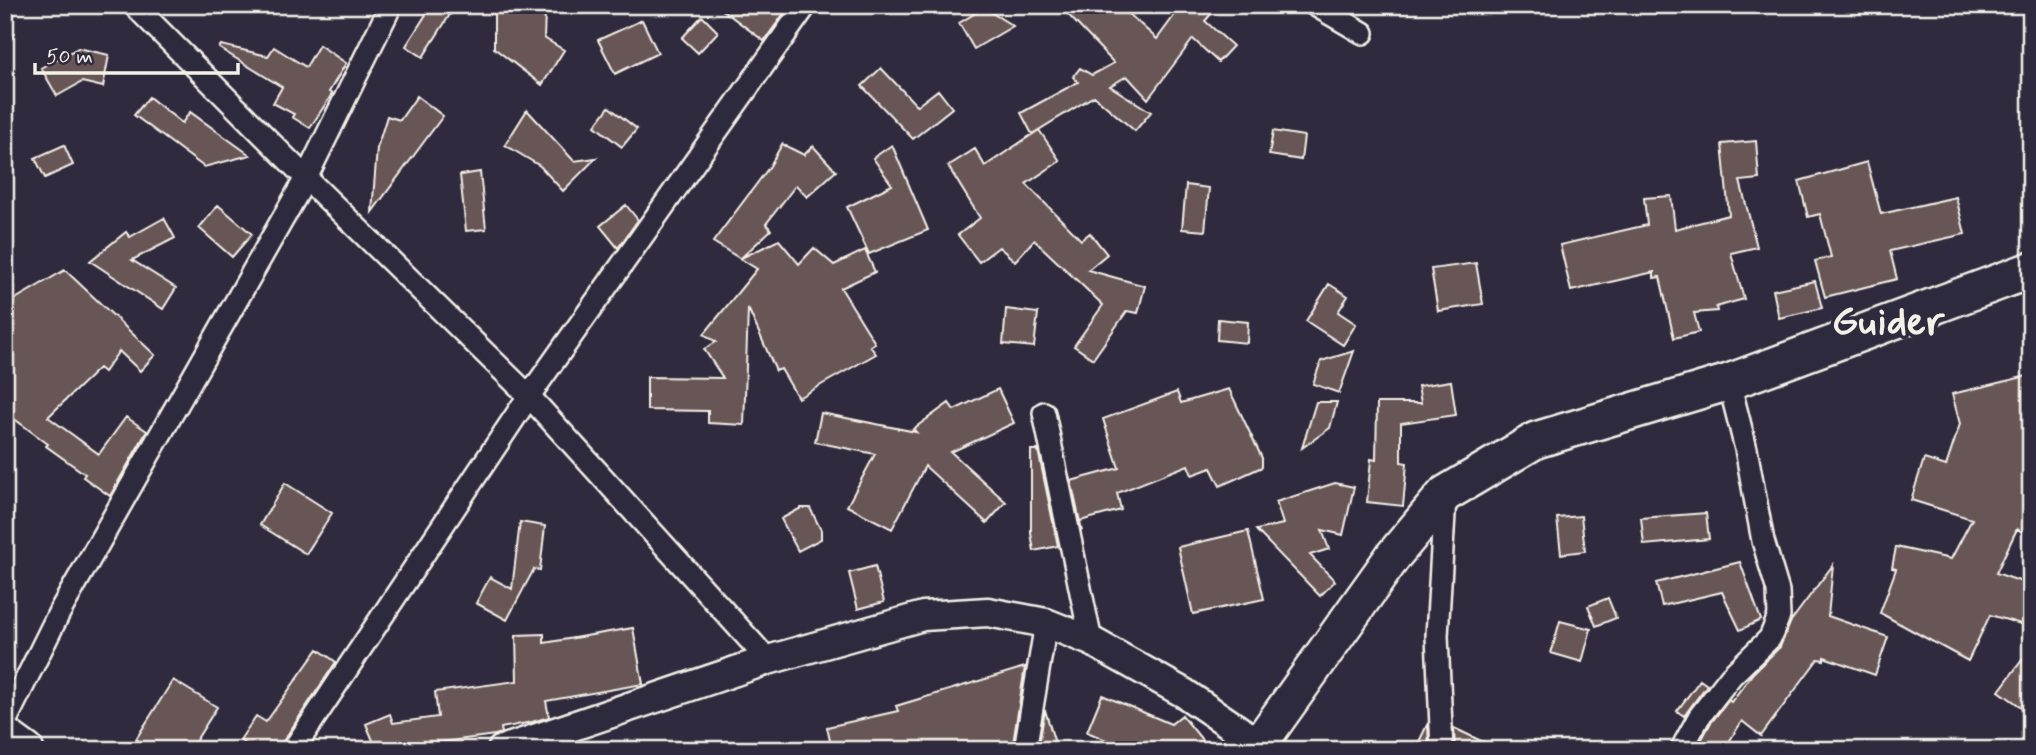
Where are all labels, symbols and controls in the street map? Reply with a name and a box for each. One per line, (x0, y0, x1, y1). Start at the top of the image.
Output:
scale bar (35, 32, 238, 76)
text: 50 m (46, 43, 93, 71)
district label: Guider (1832, 297, 1946, 349)

